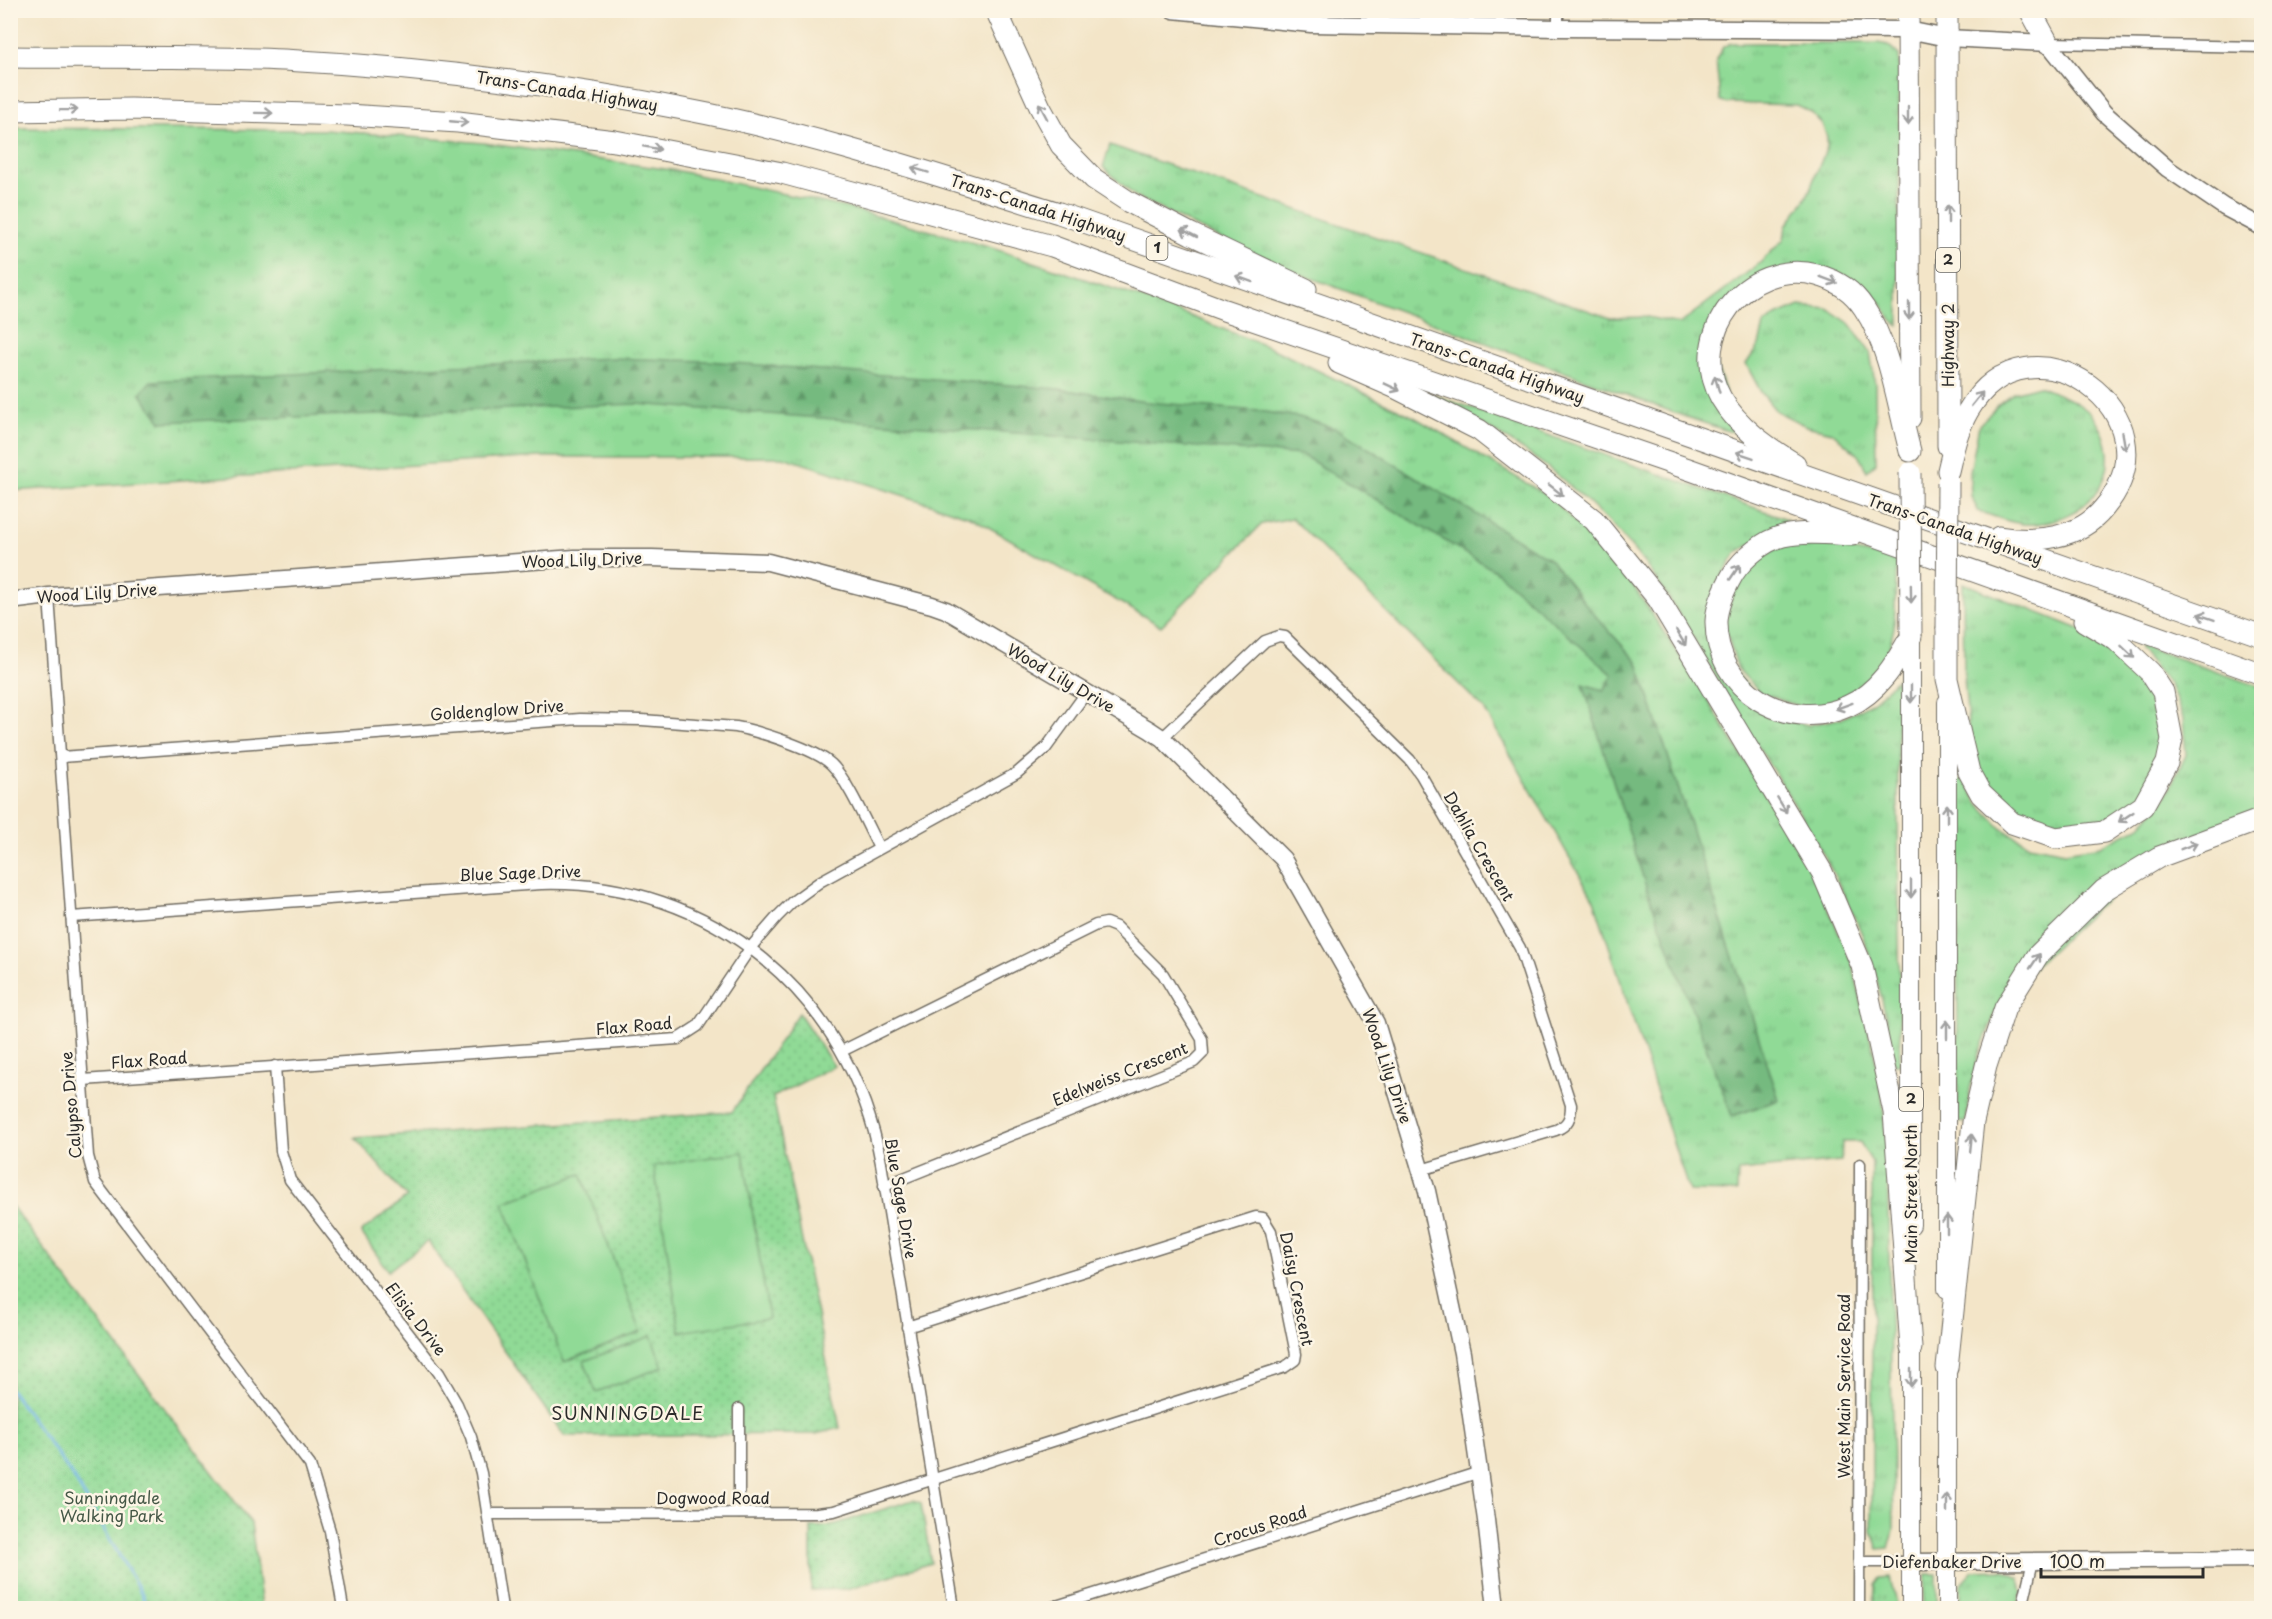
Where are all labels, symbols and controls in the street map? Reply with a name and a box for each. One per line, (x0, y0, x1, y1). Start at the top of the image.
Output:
street label: Trans-Canada Highway (475, 64, 660, 116)
one-way arrow (1037, 103, 1048, 121)
one-way arrow (58, 104, 78, 116)
one-way arrow (1902, 105, 1914, 125)
one-way arrow (253, 107, 273, 118)
one-way arrow (448, 117, 468, 128)
one-way arrow (642, 143, 661, 154)
one-way arrow (911, 164, 930, 175)
street label: Trans-Canada Highway (947, 167, 1129, 247)
one-way arrow (1942, 204, 1954, 224)
one-way arrow (1180, 227, 1198, 238)
road number: 1 (1146, 236, 1168, 260)
road number: 2 (1936, 248, 1960, 272)
one-way arrow (1235, 272, 1254, 283)
one-way arrow (1819, 275, 1838, 286)
one-way arrow (1903, 300, 1915, 320)
street label: Highway 2 (1935, 303, 1959, 387)
street label: Trans-Canada Highway (1407, 326, 1588, 408)
one-way arrow (1711, 375, 1722, 394)
one-way arrow (1383, 381, 1401, 393)
one-way arrow (1970, 392, 1984, 407)
one-way arrow (2119, 431, 2130, 451)
one-way arrow (1736, 449, 1755, 460)
one-way arrow (1548, 484, 1564, 497)
street label: Trans-Canada Highway (1865, 487, 2046, 569)
street label: Wood Lily Drive (521, 545, 643, 573)
one-way arrow (1729, 564, 1741, 580)
street label: Wood Lily Drive (36, 576, 158, 608)
one-way arrow (1905, 584, 1917, 604)
one-way arrow (2197, 611, 2216, 622)
one-way arrow (1676, 629, 1688, 646)
street label: Wood Lily Drive (1003, 637, 1120, 718)
one-way arrow (2121, 645, 2136, 659)
one-way arrow (1905, 684, 1917, 704)
street label: Goldenglow Drive (429, 692, 565, 726)
one-way arrow (1835, 702, 1853, 713)
street label: Dahlia Crescent (1439, 786, 1521, 905)
one-way arrow (1776, 796, 1788, 813)
one-way arrow (1941, 804, 1953, 824)
one-way arrow (2118, 811, 2135, 823)
one-way arrow (2179, 840, 2198, 851)
street label: Blue Sage Drive (458, 858, 582, 886)
one-way arrow (1905, 879, 1917, 899)
one-way arrow (2029, 953, 2041, 970)
street label: Wood Lily Drive (1357, 1005, 1419, 1127)
street label: Flax Road (595, 1010, 673, 1040)
one-way arrow (1941, 1020, 1953, 1040)
street label: Edelweiss Crescent (1048, 1035, 1191, 1111)
street label: Flax Road (110, 1044, 188, 1074)
street label: Calypso Drive (53, 1050, 87, 1160)
road number: 2 (1899, 1087, 1923, 1111)
street label: Main Street North (1898, 1124, 1922, 1264)
one-way arrow (1965, 1133, 1976, 1153)
street label: Blue Sage Drive (880, 1136, 924, 1260)
one-way arrow (1941, 1215, 1953, 1235)
street label: Daisy Crescent (1275, 1230, 1321, 1348)
street label: Elisia Drive (381, 1277, 453, 1360)
street label: West Main Service Road (1831, 1294, 1855, 1478)
one-way arrow (1905, 1368, 1917, 1388)
district label: SUNNINGDALE (551, 1399, 705, 1426)
park label: Sunningdale Walking Park (60, 1485, 164, 1527)
street label: Dogwood Road (656, 1485, 770, 1509)
one-way arrow (1941, 1494, 1953, 1514)
street label: Crocus Road (1210, 1499, 1310, 1551)
scale bar (2041, 1541, 2203, 1579)
text: 100 m (2050, 1547, 2105, 1574)
street label: Diefenbaker Drive (1882, 1549, 2022, 1573)

